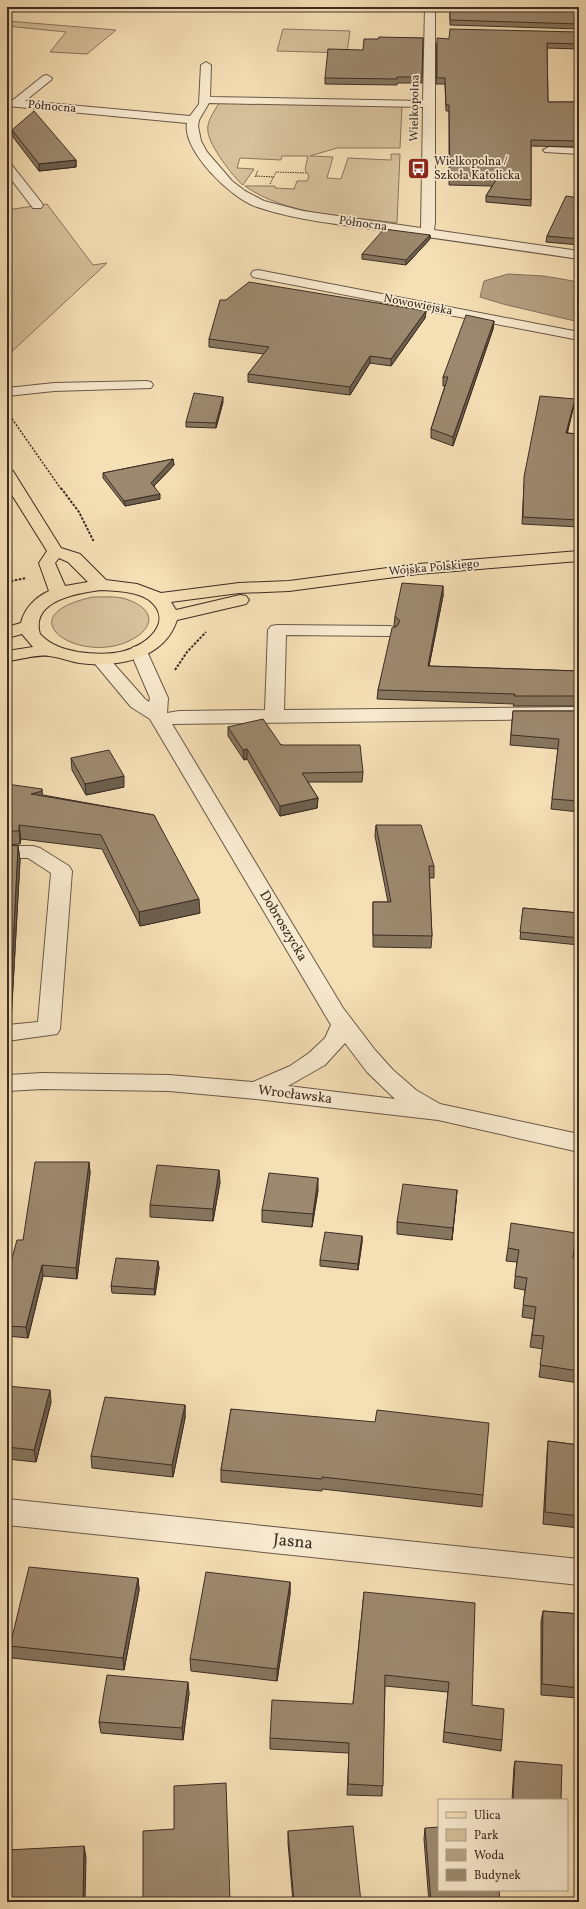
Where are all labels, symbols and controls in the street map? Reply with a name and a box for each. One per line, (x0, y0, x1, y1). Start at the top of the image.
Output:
street label: Wielkopolna (406, 74, 424, 142)
street label: Północna (27, 97, 77, 117)
place label: Wielkopolna / Szkoła Katolicka (434, 154, 520, 184)
bus stop icon: Wielkopolna / Szkoła Katolicka (405, 156, 431, 182)
street label: Północna (338, 213, 388, 235)
street label: Nowowiejska (382, 290, 454, 320)
street label: Wojska Polskiego (388, 556, 480, 580)
street label: Dobroszycka (254, 887, 312, 965)
street label: Wrocławska (257, 1081, 333, 1109)
street label: Jasna (272, 1528, 314, 1556)
legend (438, 1799, 568, 1891)
text: Ulica (474, 1808, 501, 1824)
text: Park (474, 1828, 499, 1844)
text: Woda (474, 1848, 504, 1864)
text: Budynek (474, 1868, 521, 1884)

